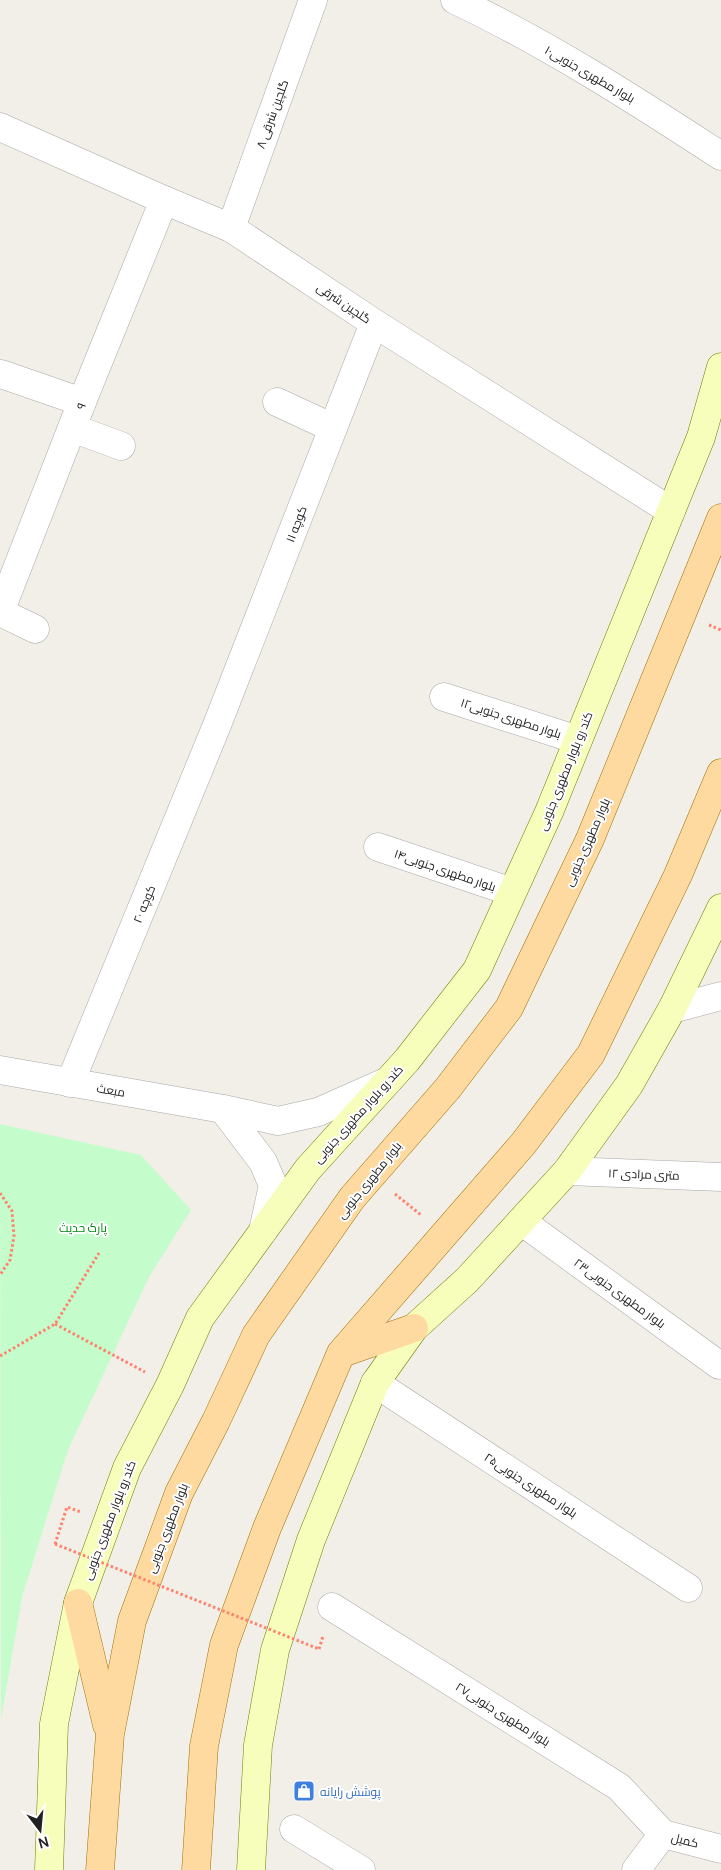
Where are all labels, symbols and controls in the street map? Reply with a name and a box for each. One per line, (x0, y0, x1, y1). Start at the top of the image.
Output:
street label: بلوار مطهری جنوبی۱۰ (542, 41, 638, 107)
street label: ۸ گلچین شرقی (252, 77, 293, 151)
street label: گلچین شرقی (313, 279, 375, 328)
street label: ۹ (72, 400, 90, 412)
street label: کوچه ۱۱ (281, 503, 312, 545)
street label: بلوار مطهری جنوبی۱۲ (458, 694, 564, 742)
street label: کند رو بلوار مطهری جنوبی (533, 709, 597, 833)
street label: بلوار مطهری جنوبی (560, 795, 614, 889)
street label: بلوار مطهری جنوبی۱۴ (392, 845, 498, 895)
street label: کوچه ۲۰ (129, 882, 160, 926)
street label: کند رو بلوار مطهری جنوبی (309, 1061, 407, 1167)
street label: مبعث (95, 1079, 127, 1101)
street label: بلوار مطهری جنوبی (333, 1138, 405, 1222)
street label: ۱۲ متری مرادی (608, 1164, 680, 1184)
park label: پارک حدیث (59, 1219, 108, 1237)
street label: بلوار مطهری جنوبی۲۳ (571, 1254, 669, 1332)
street label: بلوار مطهری جنوبی۲۵ (481, 1449, 581, 1521)
street label: کند رو بلوار مطهری جنوبی (78, 1458, 140, 1582)
street label: بلوار مطهری جنوبی (142, 1481, 192, 1575)
street label: بلوار مطهری جنوبی۲۷ (452, 1678, 554, 1750)
shop icon: پوشش رایانه (292, 1779, 316, 1803)
place label: پوشش رایانه (320, 1783, 381, 1801)
north arrow (15, 1805, 65, 1855)
street label: کمیل (670, 1828, 700, 1852)
text: N (36, 1832, 51, 1853)

